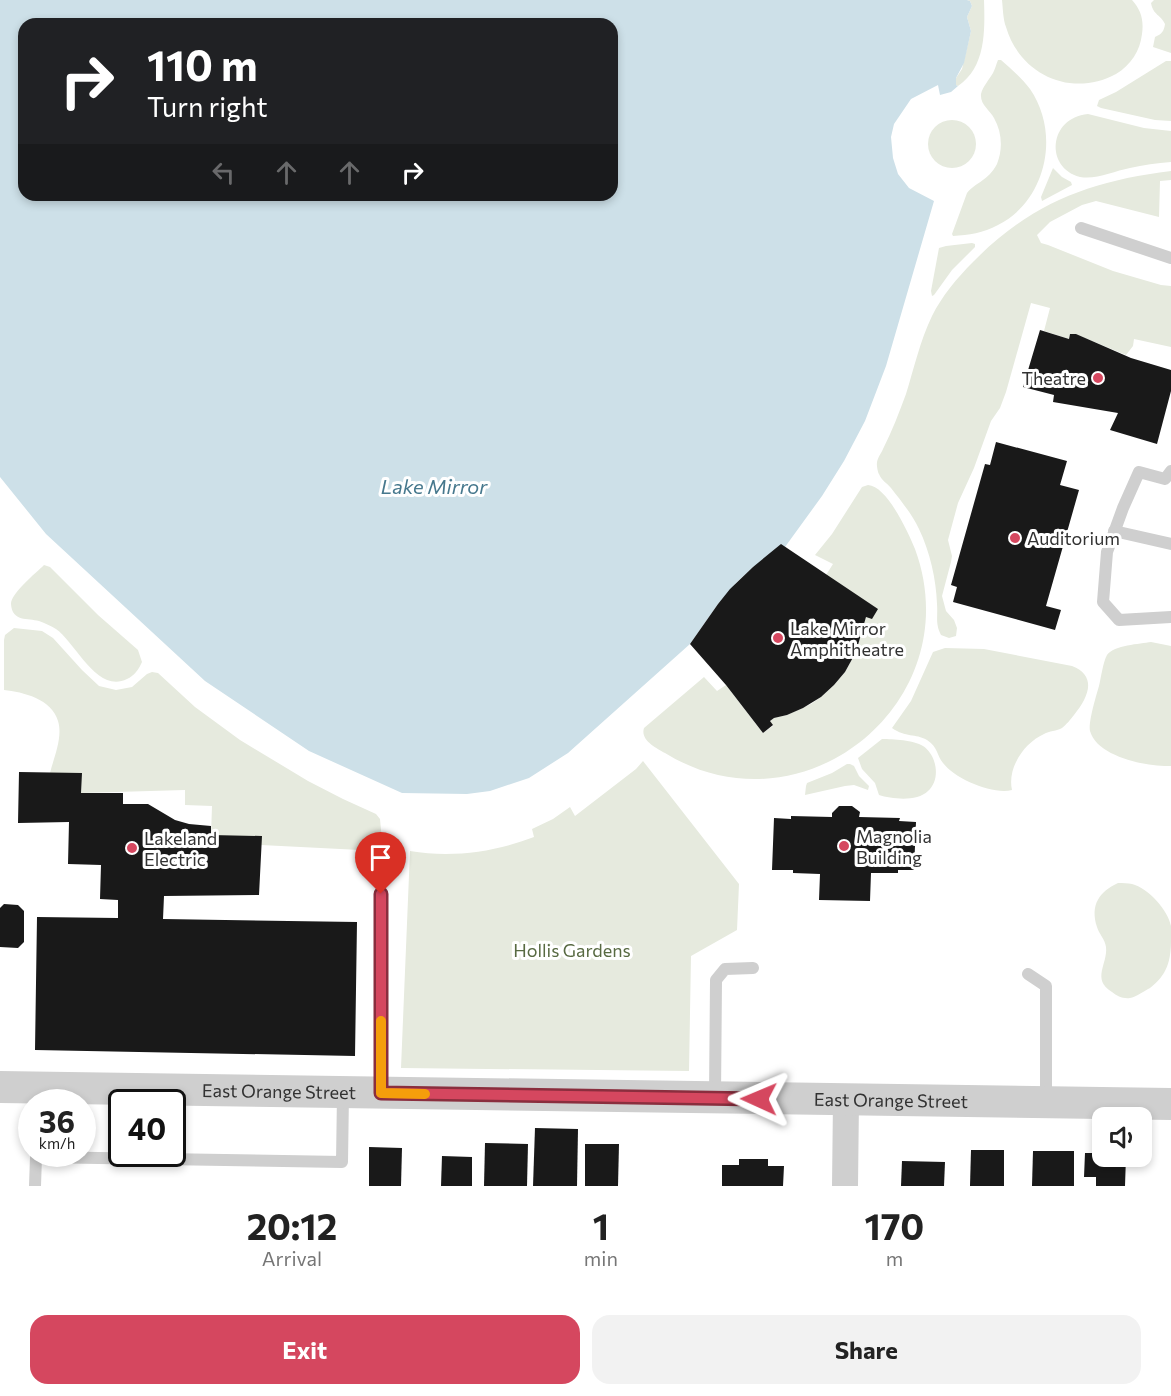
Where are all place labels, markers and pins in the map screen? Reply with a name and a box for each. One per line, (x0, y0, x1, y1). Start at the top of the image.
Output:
place label: Theatre (1021, 367, 1086, 389)
marker: Theatre (1091, 371, 1105, 385)
place label: Auditorium (1027, 527, 1120, 549)
marker: Auditorium (1008, 531, 1022, 545)
place label: Lake Mirror Amphitheatre (790, 617, 904, 660)
marker: Lake Mirror Amphitheatre (771, 631, 785, 645)
place label: Magnolia Building (856, 825, 932, 868)
place label: Lakeland Electric (144, 827, 217, 870)
pin (355, 832, 406, 894)
marker: Magnolia Building (837, 839, 851, 853)
marker: Lakeland Electric (125, 841, 139, 855)

